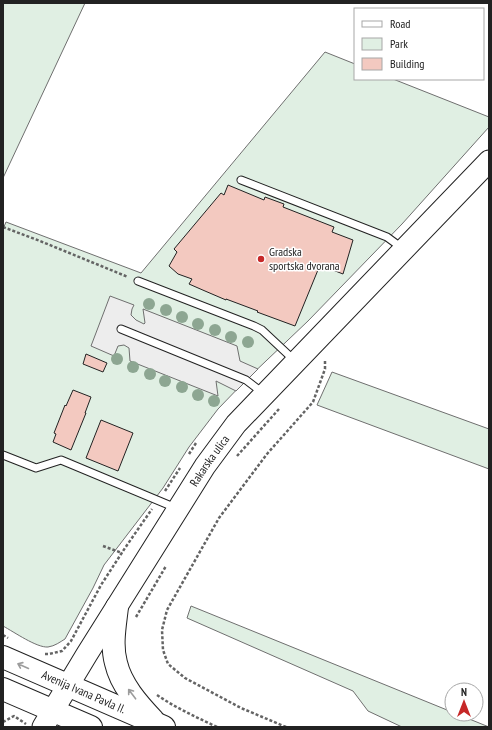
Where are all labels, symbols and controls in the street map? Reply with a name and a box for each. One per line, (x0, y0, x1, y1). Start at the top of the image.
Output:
legend (354, 8, 484, 80)
text: Road (390, 16, 410, 31)
text: Park (390, 36, 408, 51)
text: Building (390, 56, 425, 71)
place label: Gradska sportska dvorana (269, 244, 340, 273)
marker: Gradska sportska dvorana (256, 254, 266, 264)
street label: Rakarska ulica (186, 432, 232, 489)
one-way arrow (17, 662, 29, 669)
street label: Avenija Ivana Pavla II. (40, 667, 128, 716)
north arrow (444, 682, 484, 722)
text: N (461, 685, 467, 699)
one-way arrow (128, 689, 136, 700)

